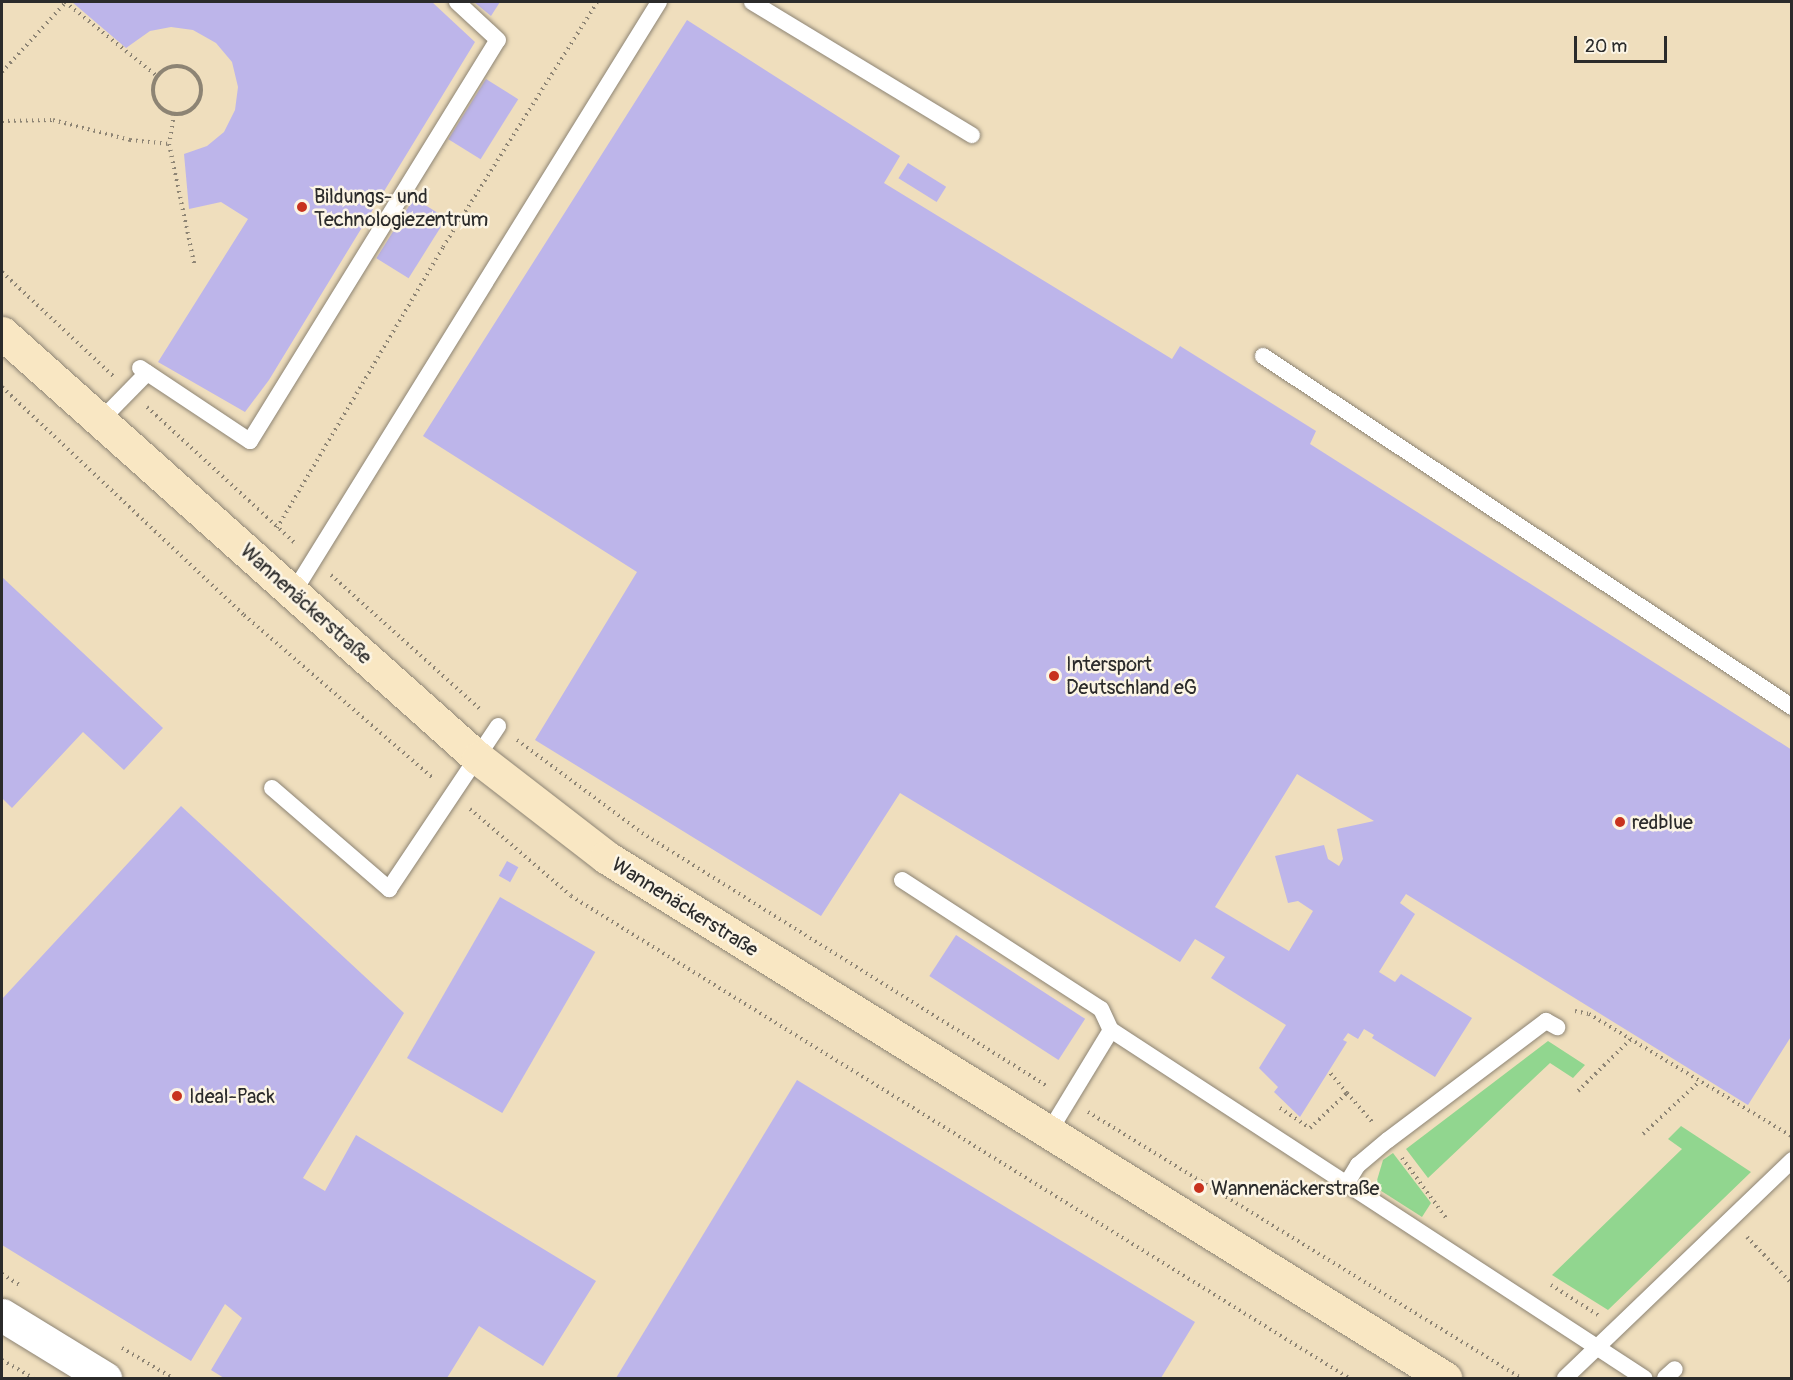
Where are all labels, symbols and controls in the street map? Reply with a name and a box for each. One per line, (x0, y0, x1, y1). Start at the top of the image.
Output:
scale bar (1577, 24, 1670, 62)
text: 20 m (1585, 35, 1627, 58)
place label: Bildungs- und Technologiezentrum (314, 184, 488, 231)
marker: Bildungs- und Technologiezentrum (295, 200, 309, 214)
street label: Wannenäckerstraße (235, 539, 377, 669)
place label: Intersport Deutschland eG (1066, 652, 1197, 699)
marker: Intersport Deutschland eG (1047, 669, 1061, 683)
place label: redblue (1632, 810, 1693, 834)
marker: redblue (1613, 815, 1627, 829)
street label: Wannenäckerstraße (607, 852, 763, 962)
place label: Ideal-Pack (189, 1084, 275, 1108)
marker: Ideal-Pack (170, 1089, 184, 1103)
place label: Wannenäckerstraße (1211, 1176, 1379, 1200)
marker: Wannenäckerstraße (1192, 1181, 1206, 1195)

